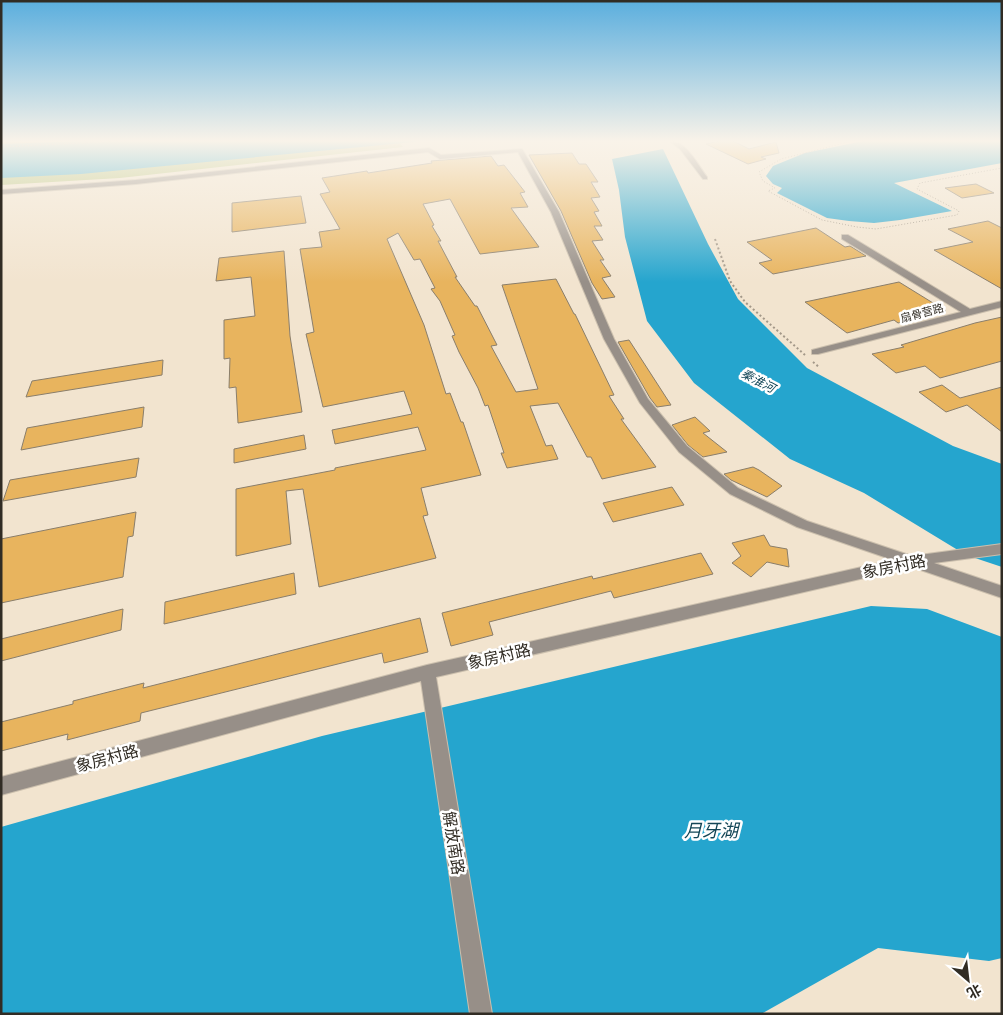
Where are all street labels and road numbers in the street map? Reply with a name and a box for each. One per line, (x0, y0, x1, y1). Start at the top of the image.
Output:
street label: 扇骨营路 (899, 301, 945, 325)
street label: 象房村路 (861, 550, 928, 583)
street label: 象房村路 (466, 639, 533, 674)
street label: 象房村路 (73, 740, 141, 777)
street label: 解放南路 (438, 810, 469, 876)

